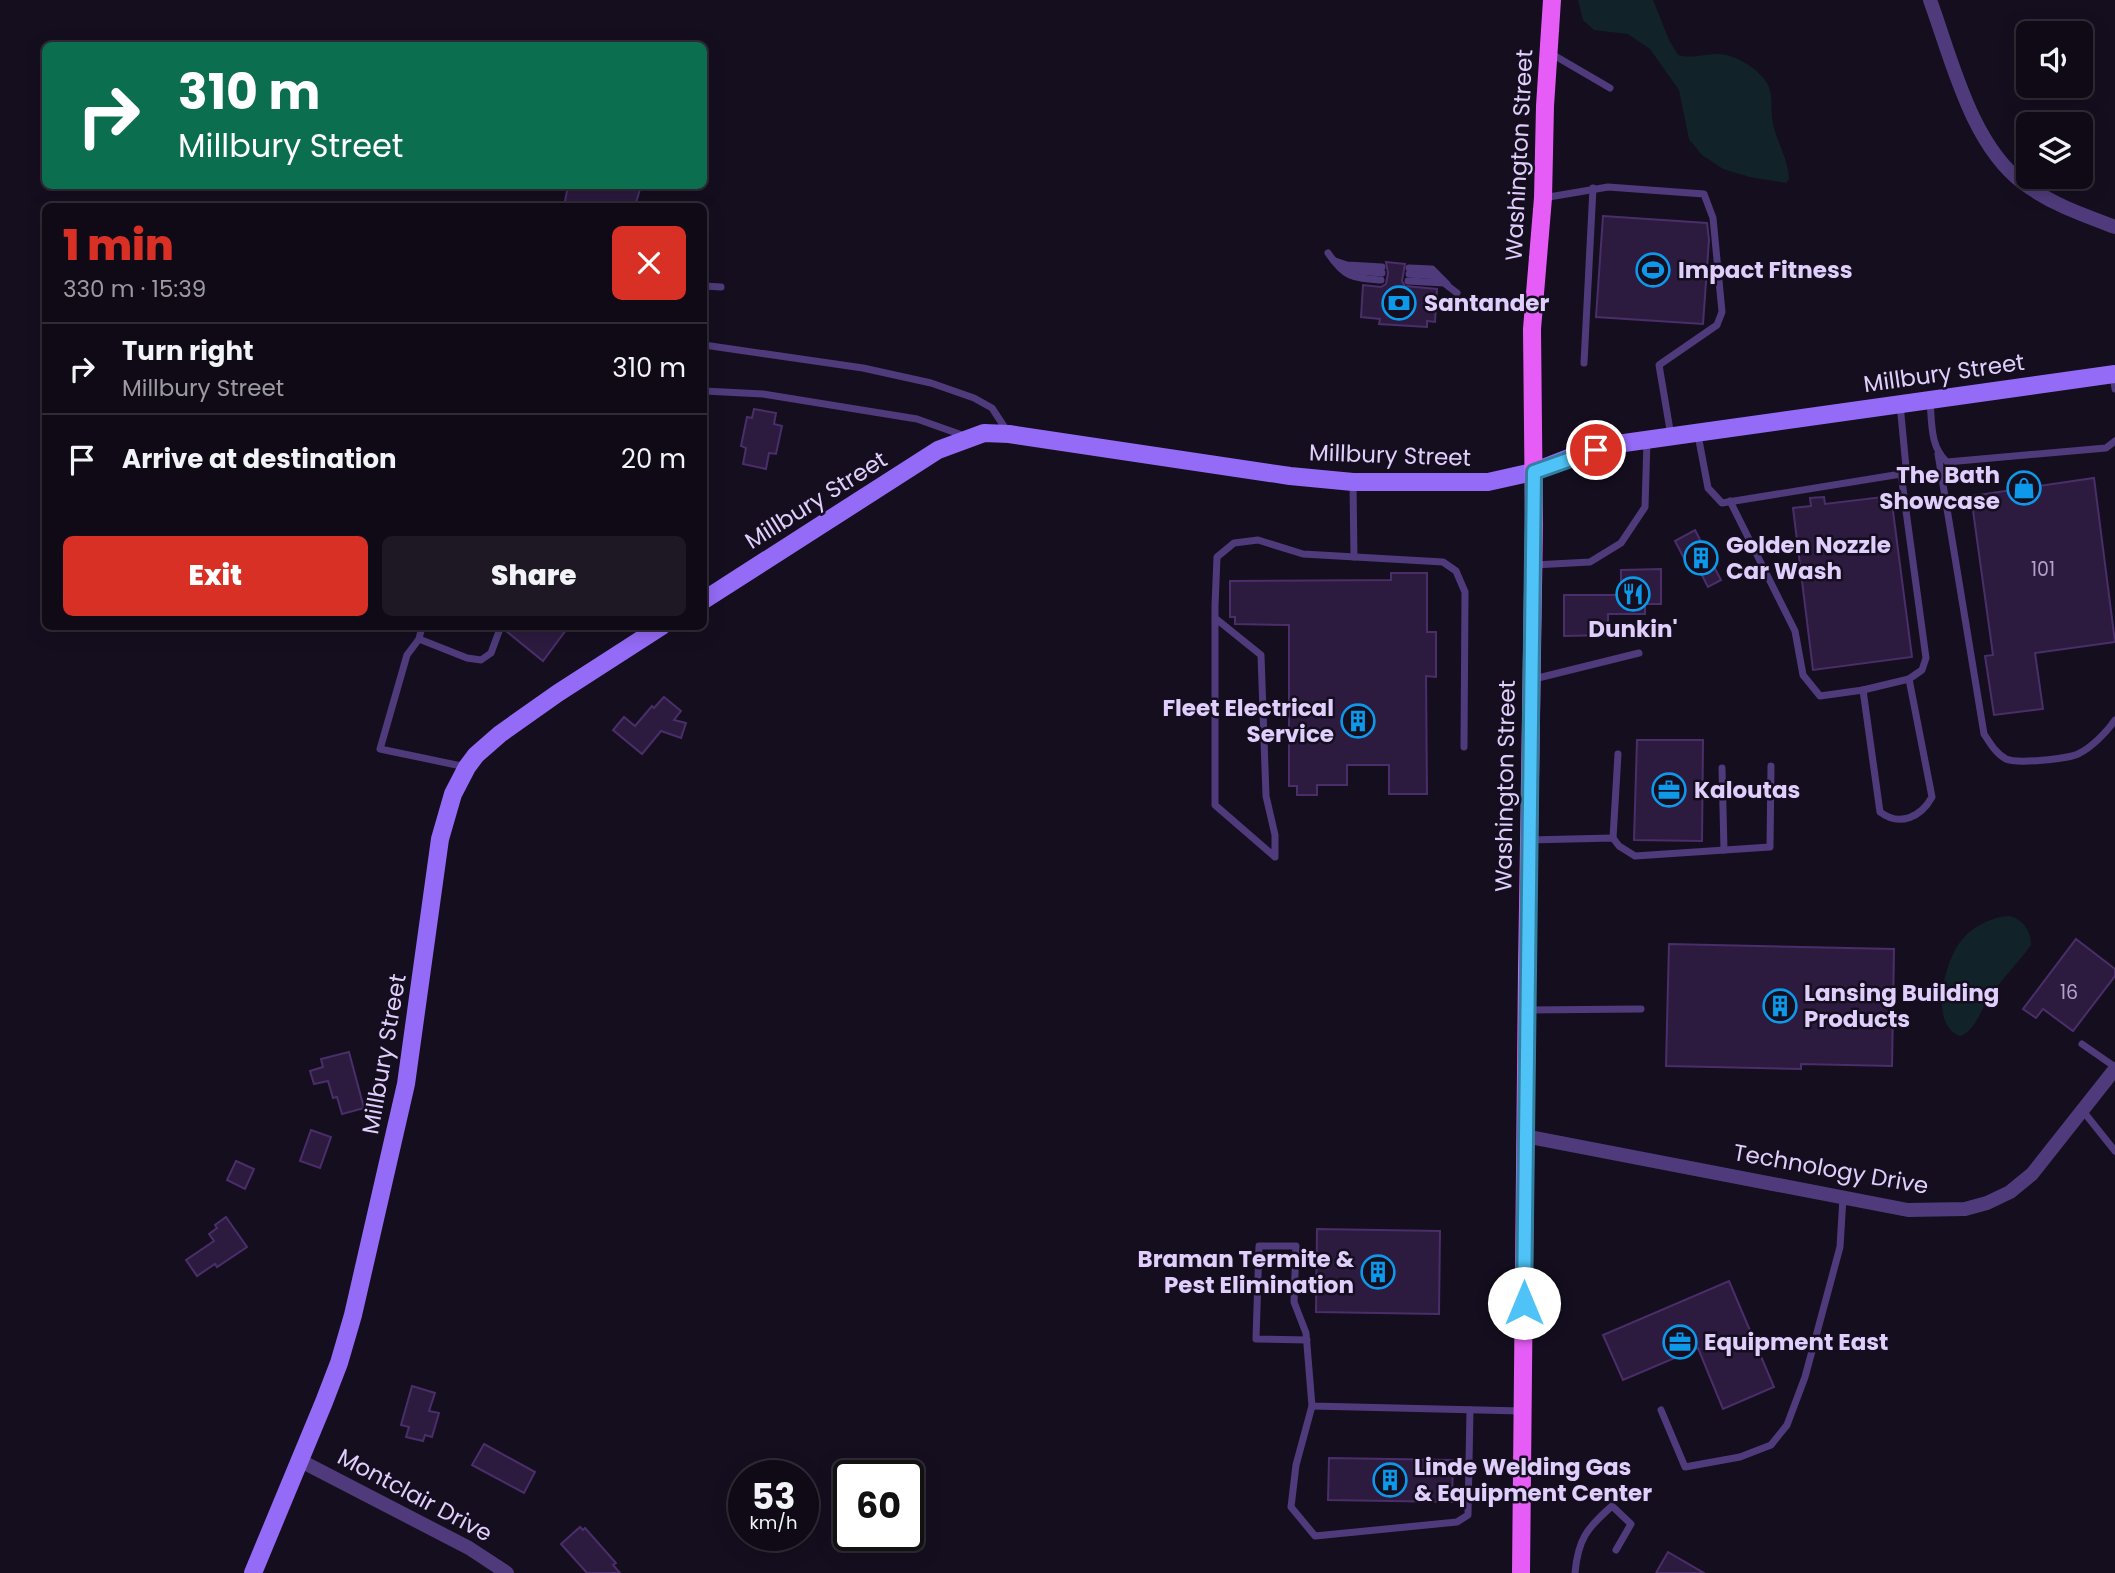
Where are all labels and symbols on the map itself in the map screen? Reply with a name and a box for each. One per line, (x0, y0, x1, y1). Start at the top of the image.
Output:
street label: Washington Street (1497, 48, 1541, 262)
sports icon: Impact Fitness (1634, 251, 1672, 289)
place label: Impact Fitness (1678, 254, 1853, 286)
bank icon: Santander (1380, 284, 1418, 322)
place label: Santander (1424, 287, 1550, 319)
street label: Millbury Street (1862, 346, 2026, 400)
pin (1566, 420, 1626, 480)
street label: Millbury Street (1308, 436, 1472, 474)
street label: Millbury Street (739, 443, 893, 557)
place label: The Bath Showcase (1879, 459, 2000, 517)
shop icon: The Bath Showcase (2005, 469, 2043, 507)
place label: Golden Nozzle Car Wash (1726, 529, 1891, 587)
building icon: Golden Nozzle Car Wash (1682, 539, 1720, 577)
house number: 101 (2031, 556, 2055, 583)
restaurant icon: Dunkin' (1614, 575, 1652, 613)
place label: Dunkin' (1588, 613, 1678, 645)
street label: Washington Street (1487, 680, 1523, 892)
place label: Fleet Electrical Service (1162, 692, 1334, 750)
building icon: Fleet Electrical Service (1339, 702, 1377, 740)
office icon: Kaloutas (1650, 771, 1688, 809)
place label: Kaloutas (1694, 774, 1800, 806)
street label: Millbury Street (354, 971, 414, 1137)
place label: Lansing Building Products (1804, 977, 1999, 1035)
house number: 16 (2060, 979, 2078, 1006)
building icon: Lansing Building Products (1761, 987, 1799, 1025)
street label: Technology Drive (1731, 1136, 1931, 1202)
place label: Braman Termite & Pest Elimination (1138, 1243, 1355, 1301)
building icon: Braman Termite & Pest Elimination (1359, 1253, 1397, 1291)
position arrow (1487, 1266, 1561, 1340)
office icon: Equipment East (1661, 1323, 1699, 1361)
place label: Equipment East (1704, 1326, 1888, 1358)
street label: Montclair Drive (332, 1441, 498, 1549)
place label: Linde Welding Gas & Equipment Center (1414, 1451, 1652, 1509)
speed limit sign: 60 (833, 1460, 924, 1551)
building icon: Linde Welding Gas & Equipment Center (1371, 1461, 1409, 1499)

